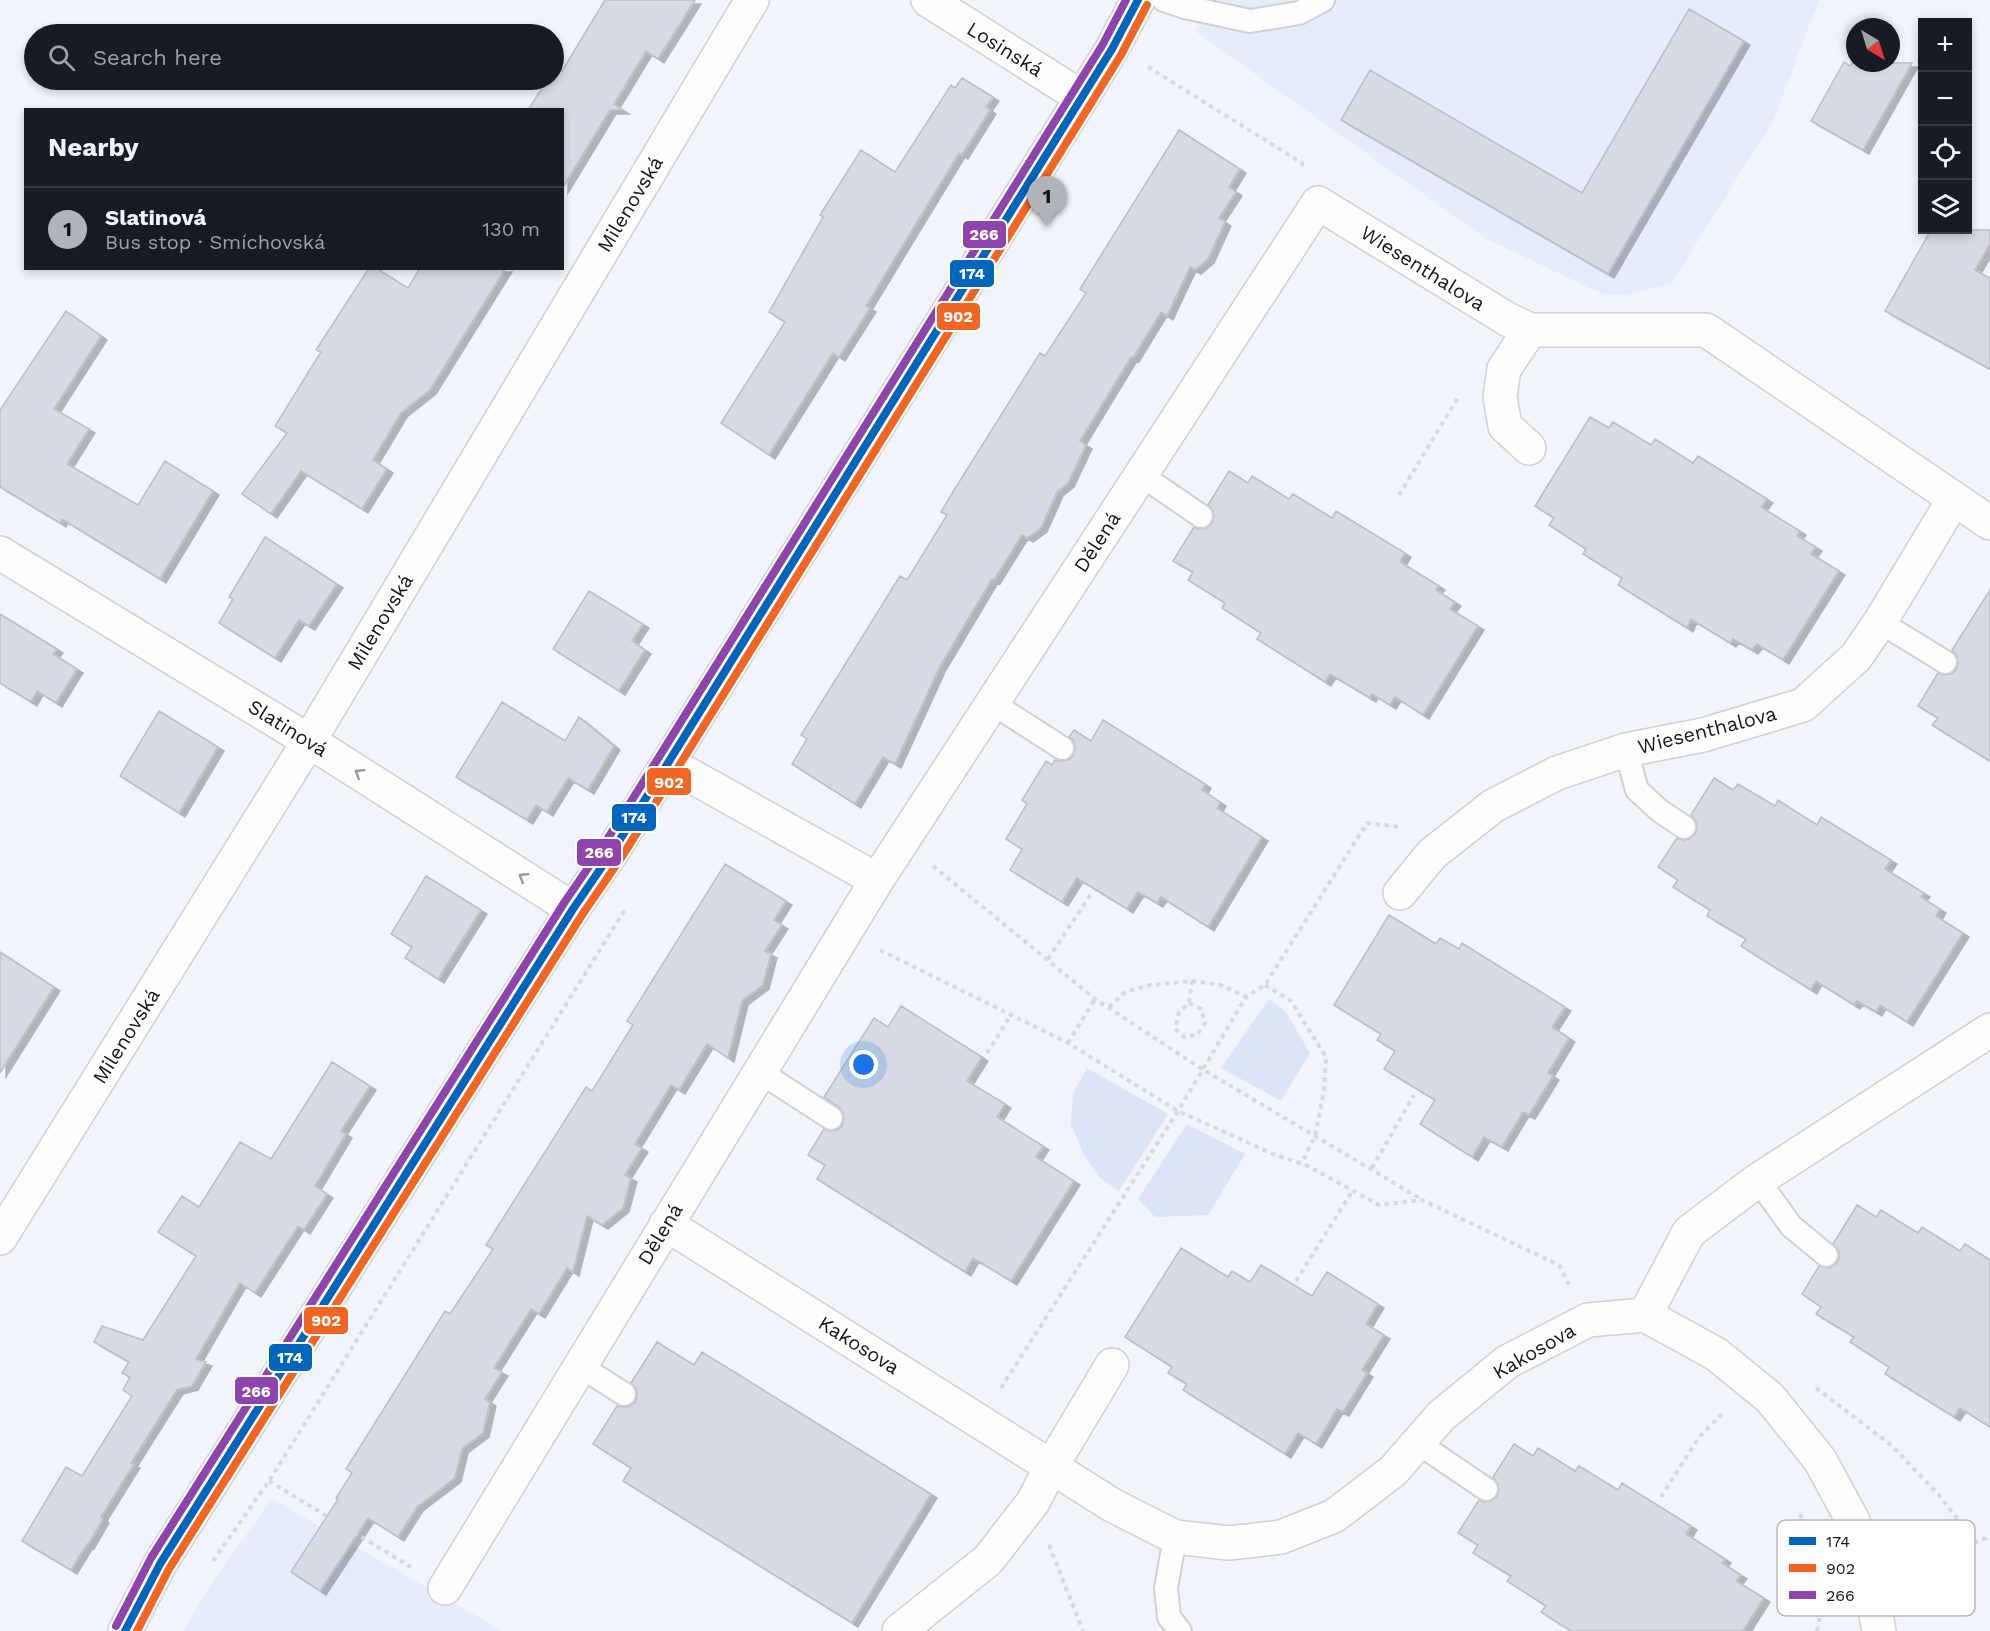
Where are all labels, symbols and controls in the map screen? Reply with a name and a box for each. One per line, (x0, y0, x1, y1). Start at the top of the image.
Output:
street label: Losinská (963, 16, 1047, 82)
north arrow (1846, 18, 1900, 72)
map controls (1918, 18, 1972, 234)
button: + (1918, 18, 1972, 72)
search box (24, 24, 564, 90)
icon: search (45, 41, 78, 74)
text: Search here (93, 45, 222, 70)
button: − (1918, 72, 1972, 126)
button: locate (1918, 126, 1972, 180)
text: Nearby (48, 132, 139, 162)
street label: Milenovská (592, 152, 668, 256)
pin: 1 (1028, 176, 1066, 226)
button: layers (1918, 180, 1972, 234)
text: Slatinová (105, 205, 206, 230)
text: 1 (63, 217, 72, 241)
text: 130 m (482, 217, 540, 241)
line badge: 266 (962, 220, 1007, 249)
street label: Wiesenthalova (1356, 220, 1490, 316)
text: 266 (969, 225, 999, 244)
text: Bus stop · Smíchovská (105, 230, 325, 254)
line badge: 174 (949, 259, 995, 288)
text: 174 (959, 264, 985, 283)
line badge: 902 (936, 302, 981, 331)
text: 902 (943, 307, 973, 326)
street label: Dělená (1069, 507, 1125, 577)
street label: Milenovská (342, 570, 418, 674)
street label: Slatinová (244, 694, 332, 762)
street label: Wiesenthalova (1635, 701, 1779, 759)
line badge: 902 (646, 767, 692, 796)
one-way arrow (355, 768, 365, 780)
text: 902 (654, 773, 684, 792)
line badge: 174 (611, 803, 657, 832)
text: 174 (621, 808, 647, 827)
line badge: 266 (576, 838, 622, 867)
text: 266 (584, 843, 614, 862)
one-way arrow (519, 873, 529, 885)
street label: Milenovská (87, 984, 165, 1088)
your location (849, 1050, 878, 1079)
street label: Dělená (632, 1199, 688, 1269)
line badge: 902 (303, 1306, 349, 1335)
text: 902 (311, 1311, 341, 1330)
street label: Kakosova (814, 1311, 904, 1379)
street label: Kakosova (1489, 1318, 1579, 1384)
line badge: 174 (268, 1343, 313, 1372)
text: 174 (277, 1348, 303, 1367)
line badge: 266 (234, 1376, 279, 1405)
text: 266 (241, 1382, 271, 1401)
legend (1777, 1520, 1975, 1616)
text: 174 (1826, 1532, 1850, 1551)
text: 902 (1826, 1559, 1855, 1578)
text: 266 (1826, 1586, 1855, 1605)

